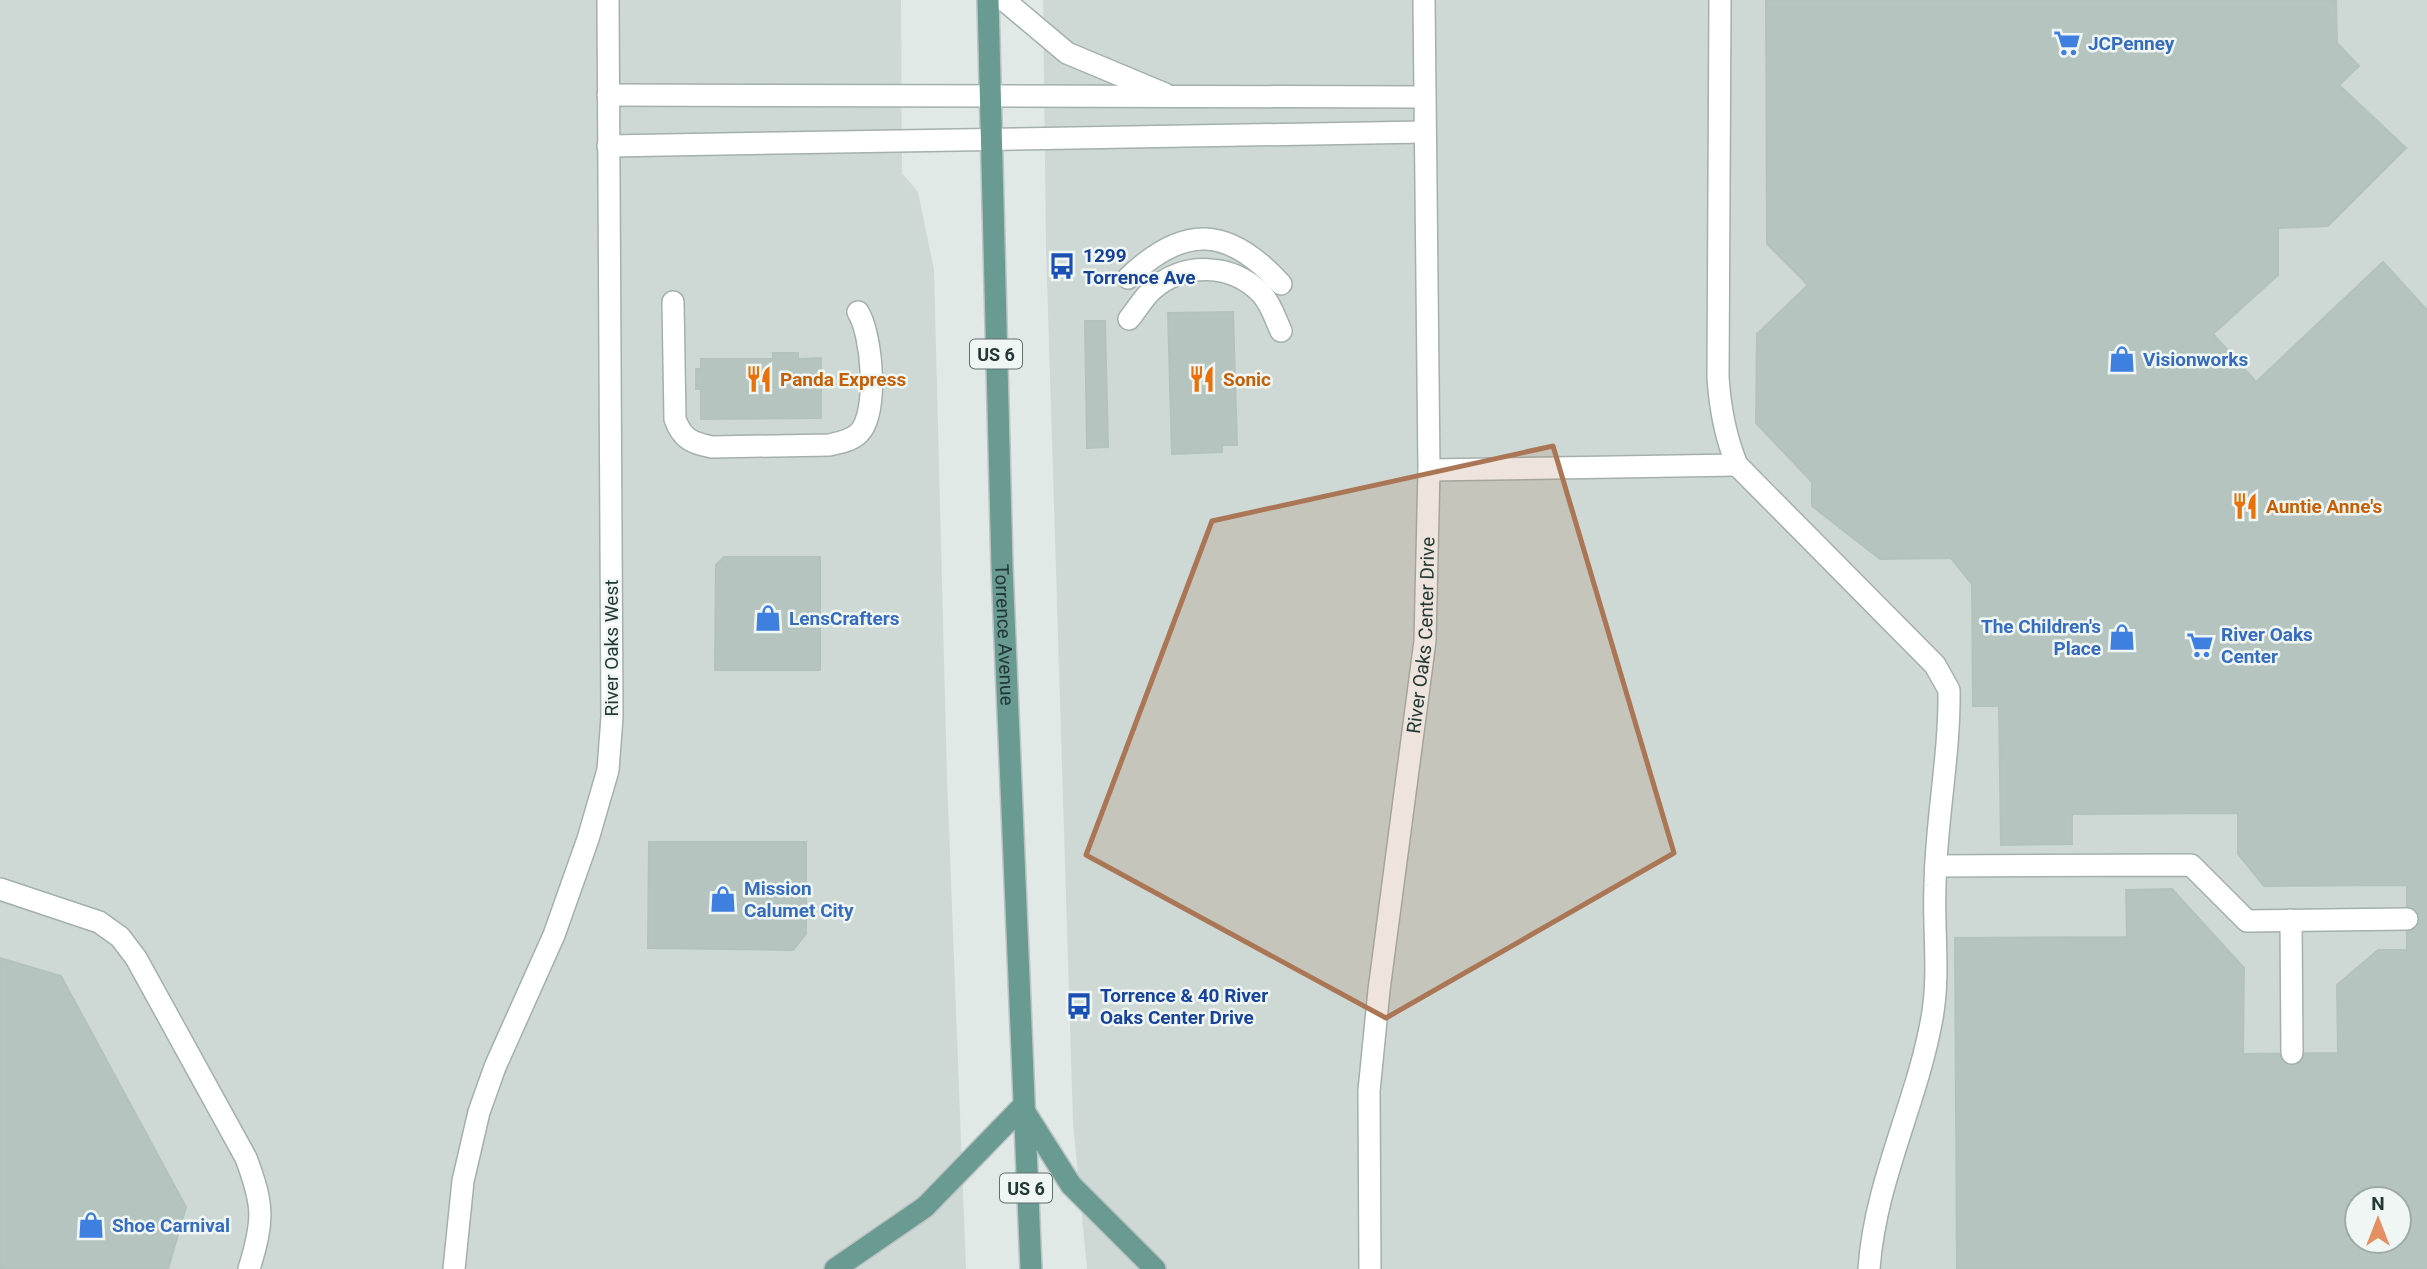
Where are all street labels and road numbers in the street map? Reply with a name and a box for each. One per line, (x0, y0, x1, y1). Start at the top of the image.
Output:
road number: US 6 (970, 340, 1022, 368)
street label: River Oaks Center Drive (1401, 537, 1439, 735)
street label: Torrence Avenue (990, 564, 1019, 706)
street label: River Oaks West (600, 580, 623, 716)
road number: US 6 (1000, 1174, 1052, 1203)

